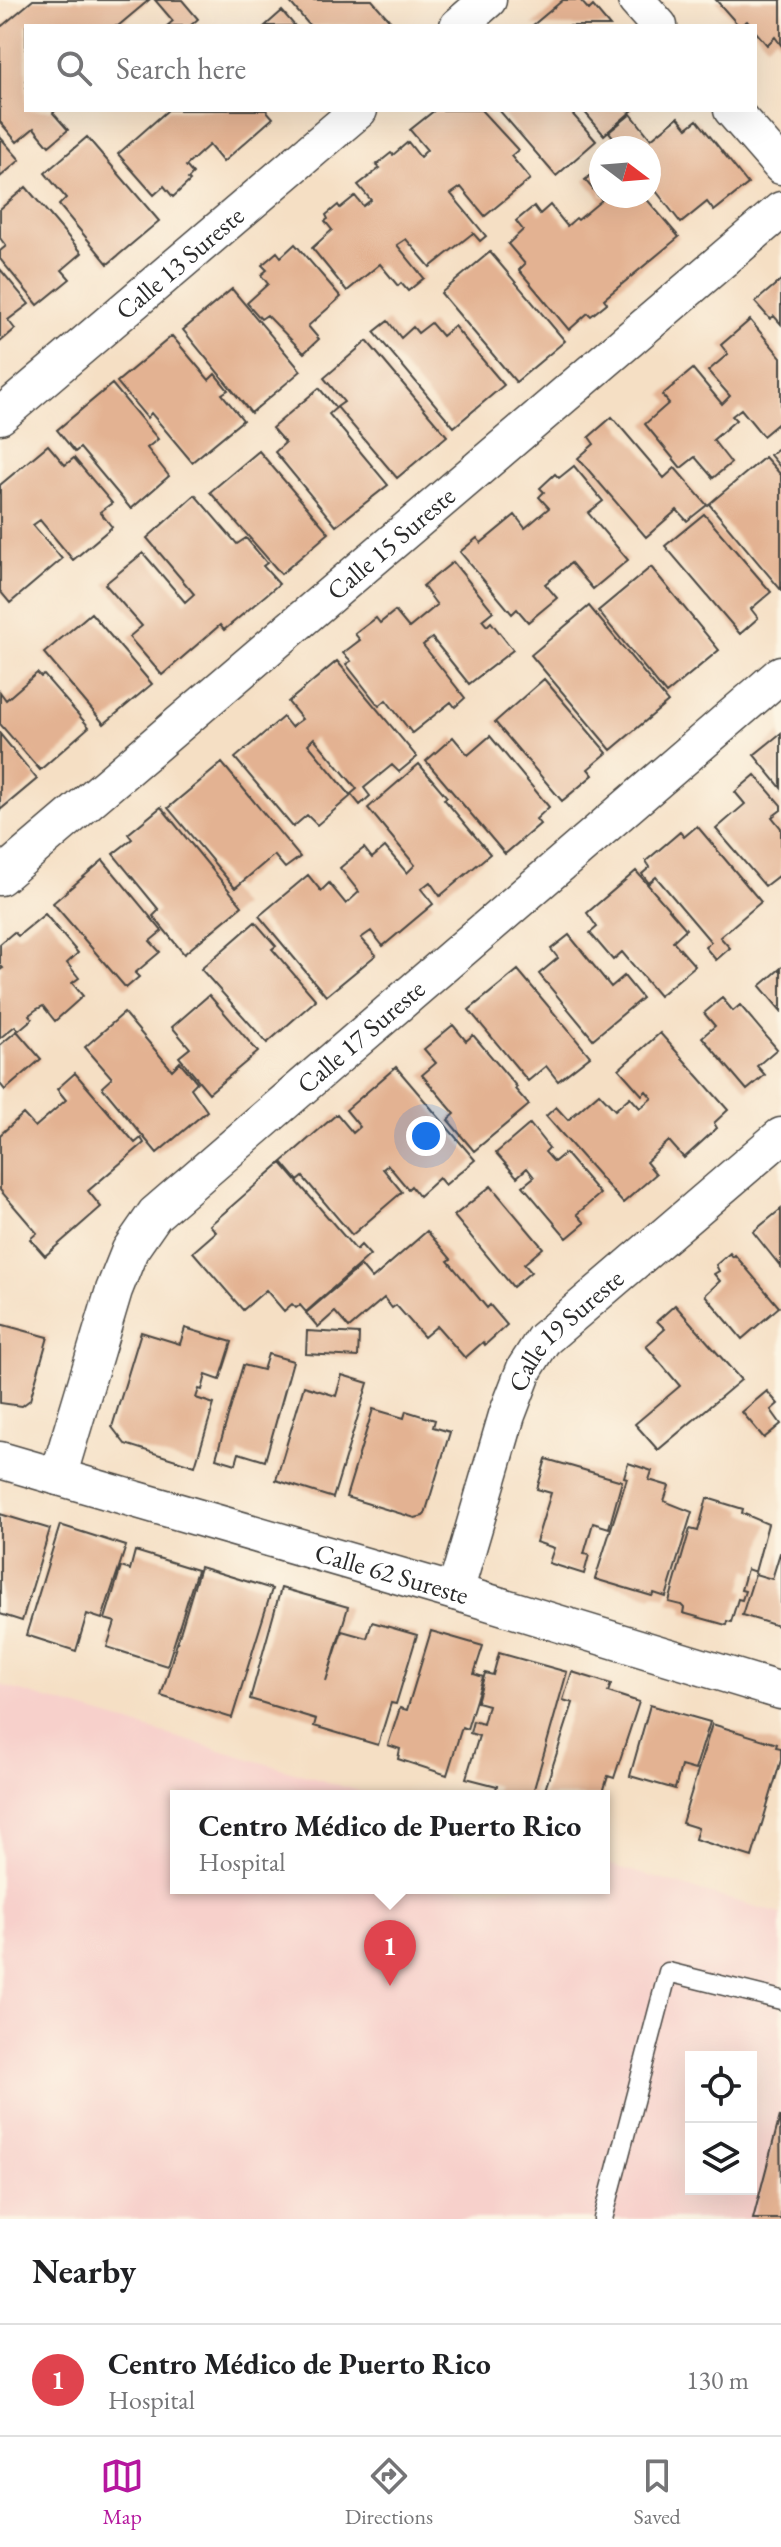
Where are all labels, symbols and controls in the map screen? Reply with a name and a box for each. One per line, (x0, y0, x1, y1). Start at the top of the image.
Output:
search box (24, 24, 757, 112)
icon: search (52, 46, 96, 90)
text: Search here (116, 49, 246, 88)
north arrow (589, 136, 661, 208)
street label: Calle 13 Sureste (108, 199, 251, 327)
street label: Calle 15 Sureste (320, 479, 462, 607)
street label: Calle 17 Sureste (290, 972, 432, 1101)
your location (406, 1116, 446, 1156)
street label: Calle 19 Sureste (501, 1261, 631, 1396)
street label: Calle 62 Sureste (311, 1535, 473, 1612)
popup (170, 1790, 610, 1894)
text: Centro Médico de Puerto Rico (199, 1806, 581, 1845)
text: Hospital (199, 1845, 286, 1879)
pin: 1 (364, 1920, 416, 1986)
map controls (685, 2051, 757, 2195)
button: locate (685, 2051, 757, 2123)
button: layers (685, 2123, 757, 2195)
text: Nearby (32, 2249, 136, 2293)
text: Centro Médico de Puerto Rico (108, 2344, 491, 2383)
text: 1 (51, 2363, 65, 2397)
text: 130 m (686, 2363, 749, 2397)
text: Hospital (108, 2383, 195, 2417)
tab: Map (100, 2454, 144, 2531)
tab: Directions (345, 2454, 433, 2531)
tab: Saved (634, 2454, 681, 2531)

